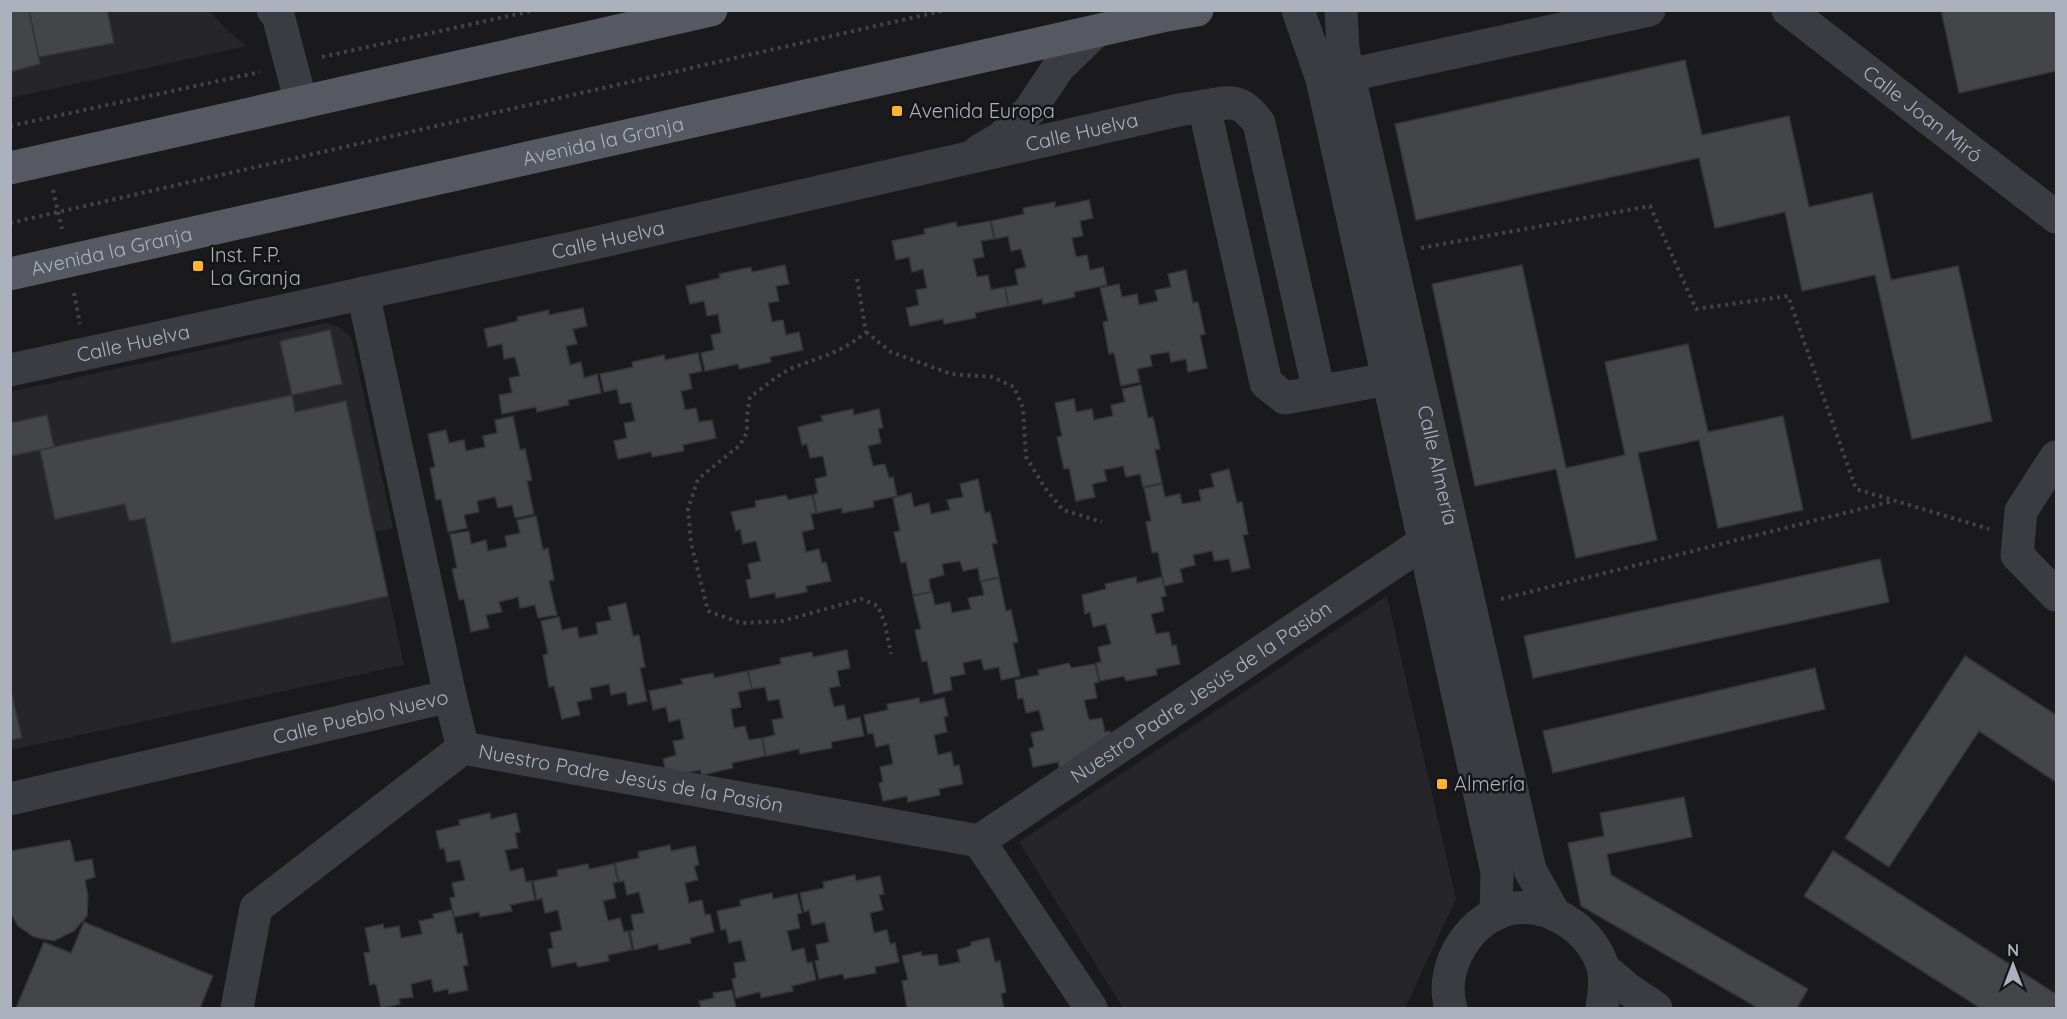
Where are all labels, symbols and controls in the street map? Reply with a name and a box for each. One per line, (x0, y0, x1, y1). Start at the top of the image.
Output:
street label: Calle Joan Miró (1858, 60, 1988, 168)
place label: Avenida Europa (909, 98, 1055, 123)
marker: Avenida Europa (890, 104, 904, 118)
street label: Calle Huelva (1023, 107, 1141, 157)
street label: Avenida la Granja (520, 111, 686, 171)
street label: Calle Huelva (549, 214, 667, 264)
street label: Avenida la Granja (28, 221, 194, 281)
place label: Inst. F.P. La Granja (210, 242, 301, 290)
marker: Inst. F.P. La Granja (191, 259, 205, 273)
street label: Calle Huelva (74, 318, 192, 367)
street label: Calle Almería (1412, 403, 1464, 528)
street label: Nuestro Padre Jesús de la Pasión (1065, 595, 1336, 788)
street label: Calle Pueblo Nuevo (270, 684, 451, 749)
street label: Nuestro Padre Jesús de la Pasión (477, 738, 785, 817)
place label: Almería (1454, 771, 1525, 796)
marker: Almería (1435, 777, 1449, 791)
north arrow (1983, 935, 2043, 995)
text: N (2007, 940, 2019, 960)

